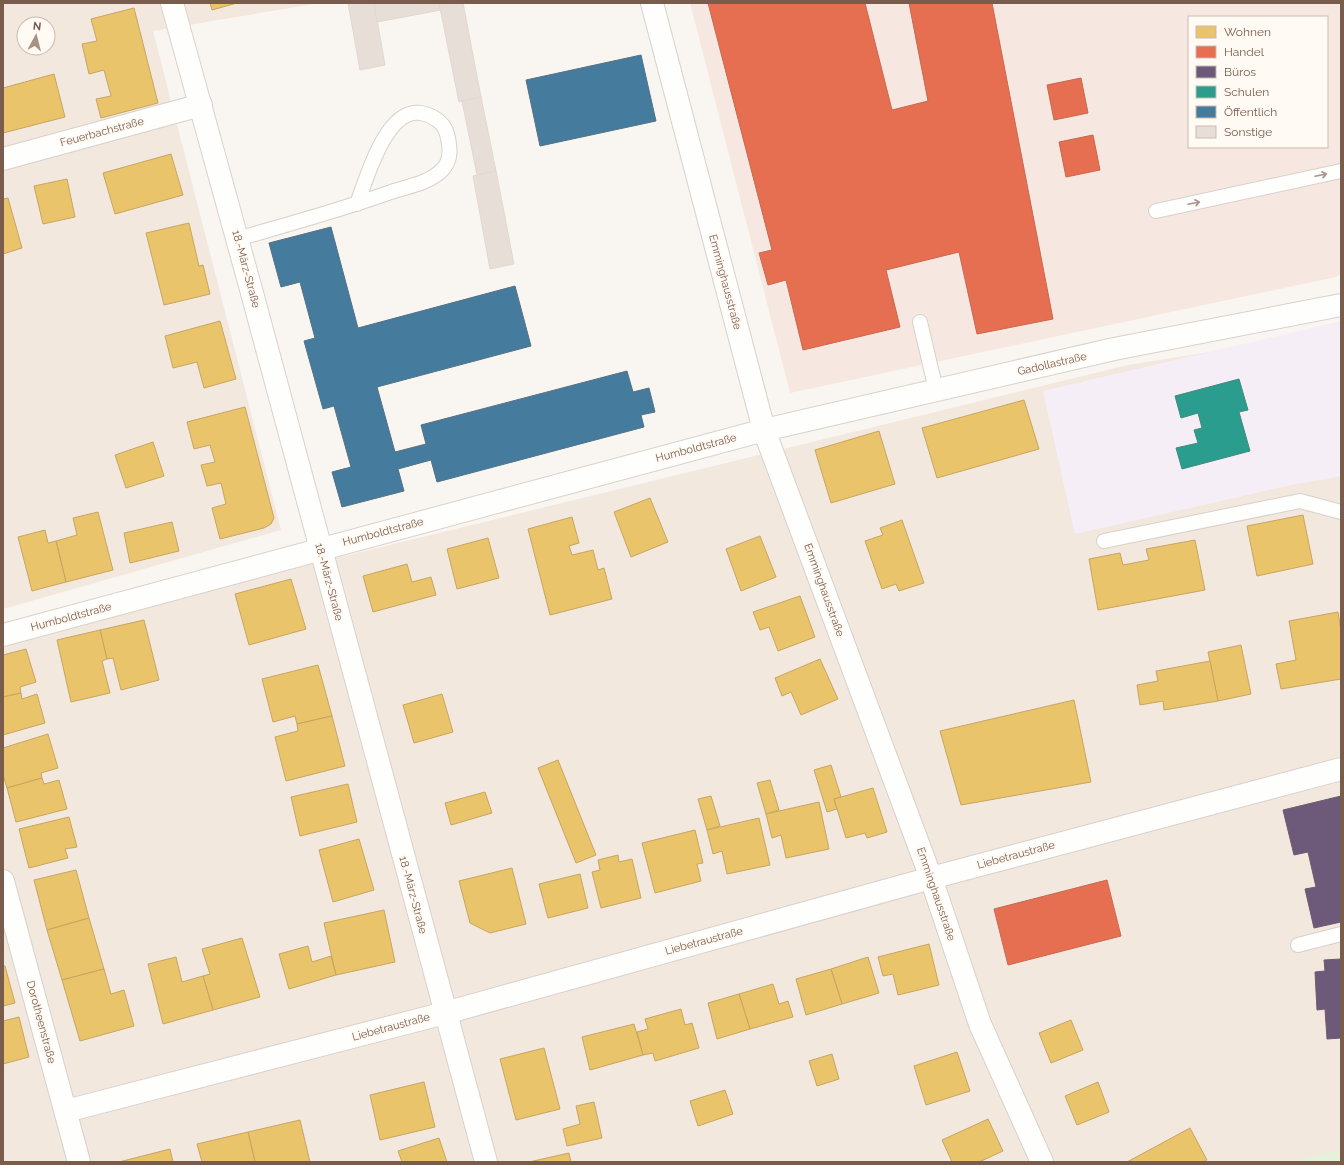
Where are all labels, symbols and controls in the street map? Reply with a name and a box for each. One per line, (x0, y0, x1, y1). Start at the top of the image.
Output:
north arrow (16, 16, 56, 56)
legend (1188, 16, 1328, 148)
text: N (32, 20, 42, 34)
text: Wohnen (1224, 25, 1271, 39)
text: Handel (1224, 45, 1265, 59)
text: Büros (1224, 65, 1256, 79)
text: Schulen (1224, 85, 1269, 99)
text: Öffentlich (1224, 105, 1277, 119)
street label: Feuerbachstraße (59, 114, 146, 149)
text: Sonstige (1224, 125, 1272, 139)
one-way arrow (1314, 171, 1327, 179)
one-way arrow (1187, 198, 1200, 206)
street label: 18.-März-Straße (229, 229, 263, 310)
street label: Emminghausstraße (706, 233, 744, 332)
street label: Gadollastraße (1016, 350, 1088, 378)
street label: Humboldtstraße (654, 431, 738, 465)
street label: Humboldtstraße (341, 515, 425, 549)
street label: 18.-März-Straße (312, 542, 346, 623)
street label: Emminghausstraße (801, 542, 847, 639)
street label: Humboldtstraße (29, 600, 113, 634)
street label: Liebetraustraße (976, 838, 1057, 872)
street label: Emminghausstraße (914, 846, 958, 943)
street label: 18.-März-Straße (396, 855, 430, 936)
street label: Liebetraustraße (664, 924, 745, 958)
street label: Dorotheenstraße (24, 979, 58, 1065)
street label: Liebetraustraße (351, 1010, 432, 1044)

